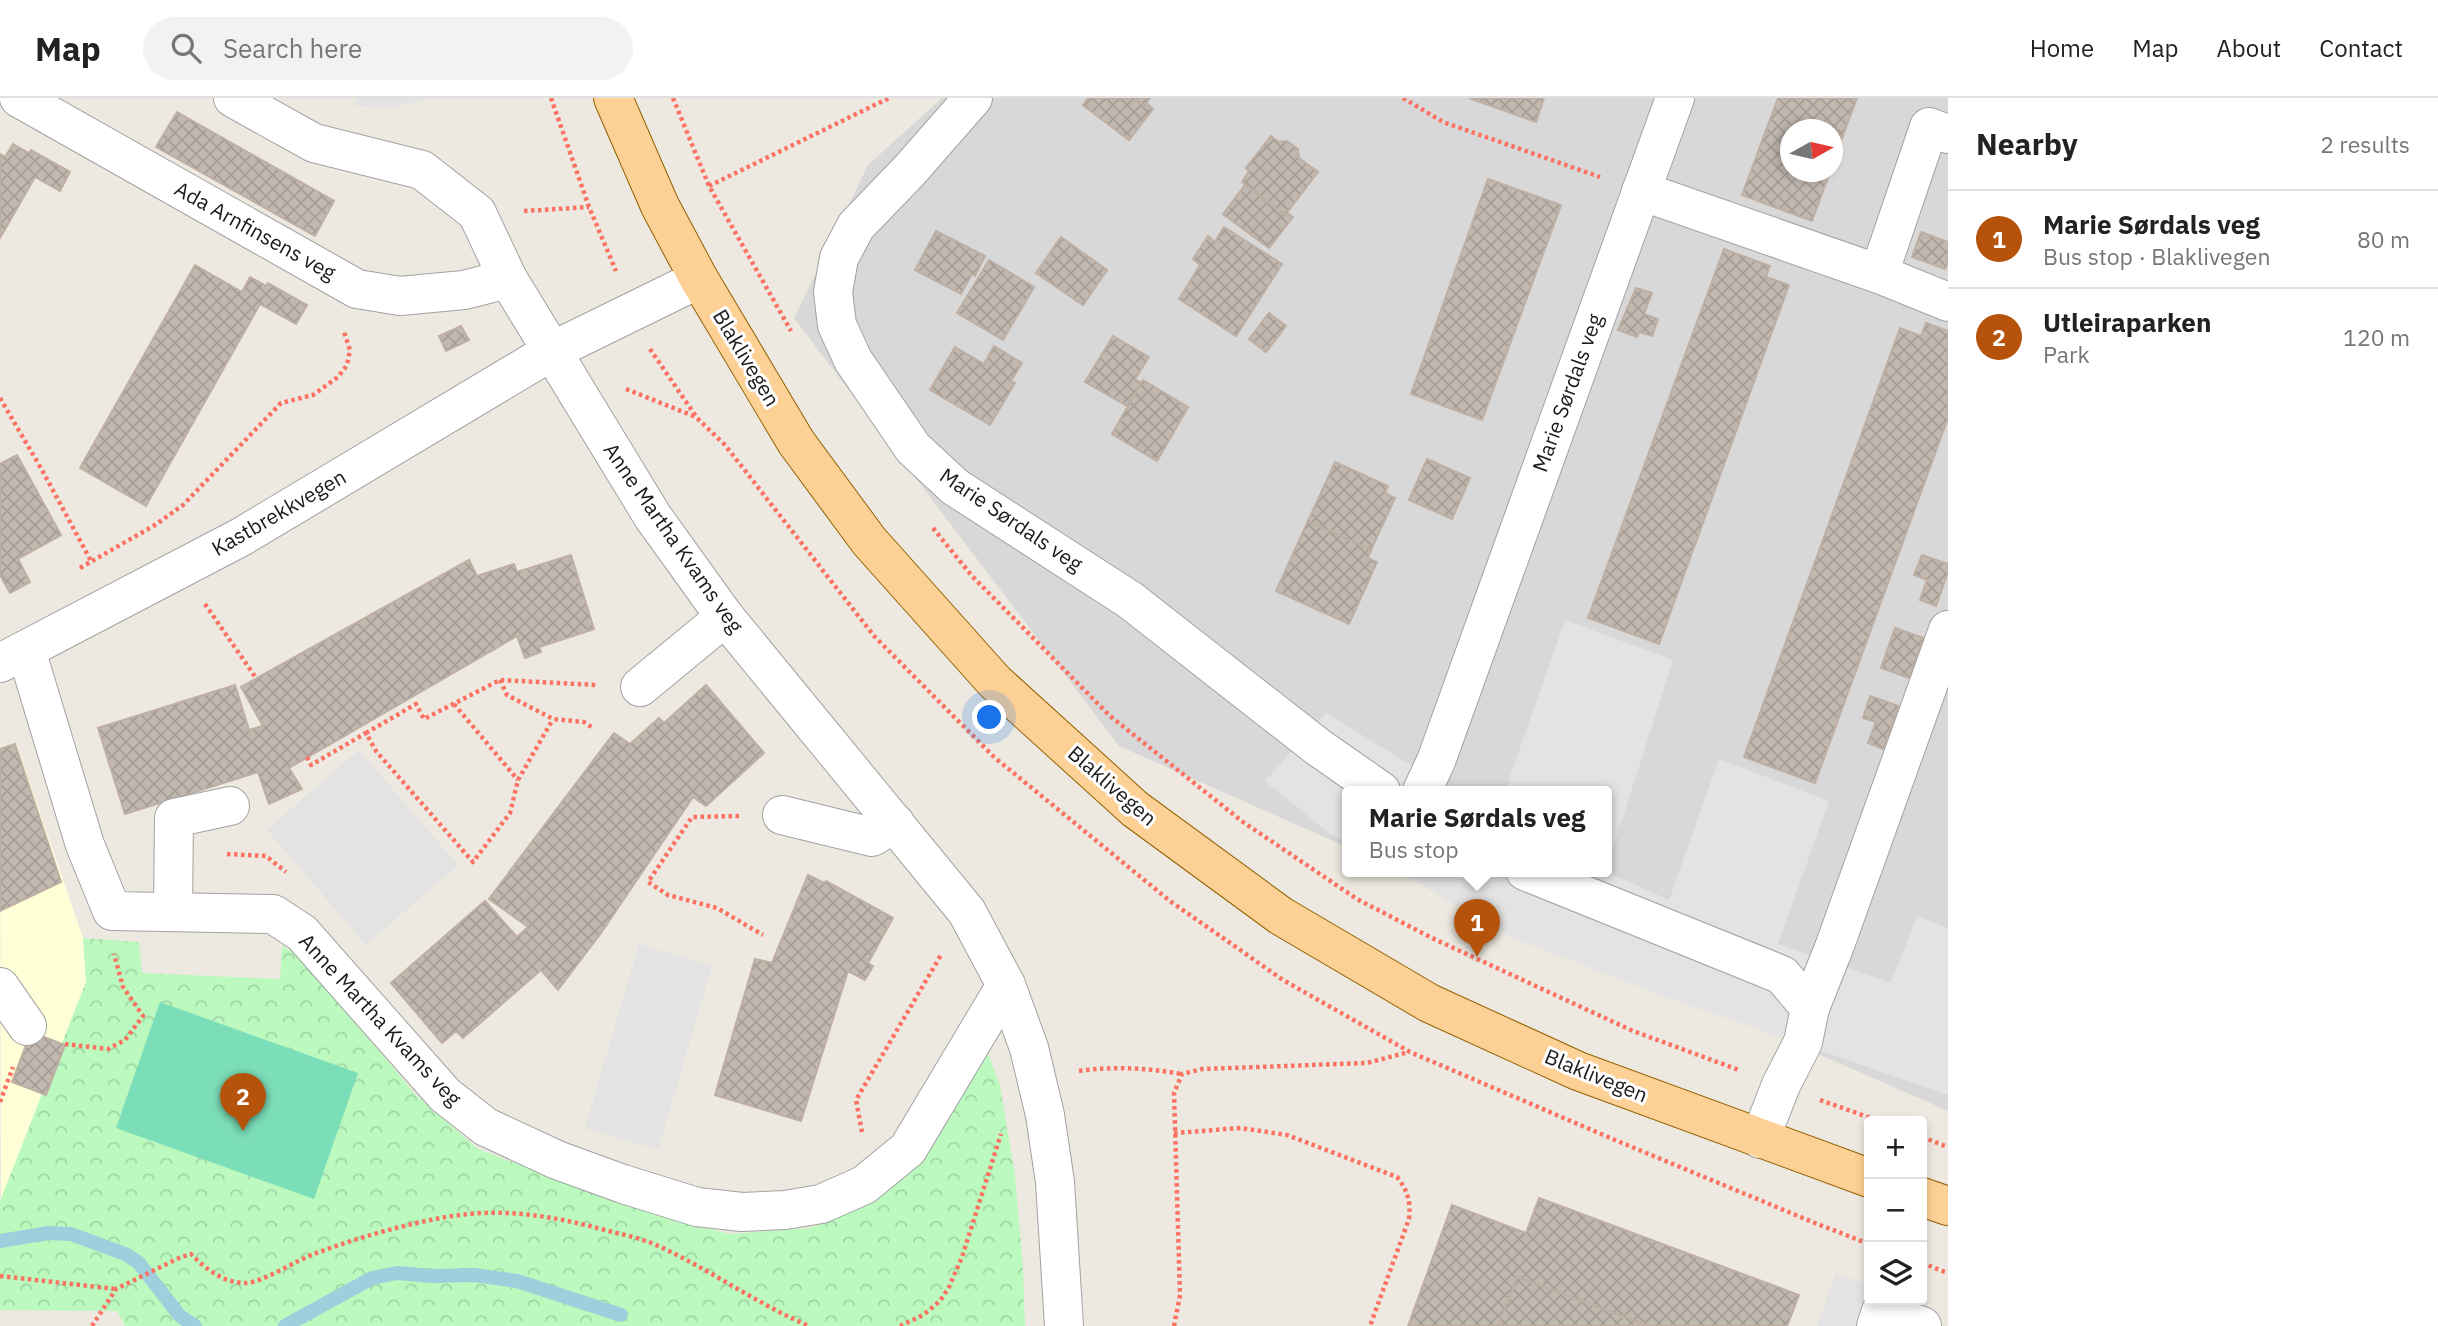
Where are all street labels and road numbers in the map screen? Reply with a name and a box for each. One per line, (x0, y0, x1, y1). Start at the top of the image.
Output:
street label: Ada Arnfinsens veg (170, 174, 341, 286)
street label: Blaklivegen (707, 304, 787, 411)
street label: Marie Sørdals veg (1525, 310, 1609, 476)
street label: Anne Martha Kvams veg (598, 437, 750, 638)
street label: Marie Sørdals veg (935, 461, 1088, 577)
street label: Kastbrekkvegen (206, 462, 351, 562)
street label: Blaklivegen (1062, 739, 1163, 831)
street label: Anne Martha Kvams veg (293, 927, 468, 1112)
street label: Blaklivegen (1541, 1042, 1652, 1108)

